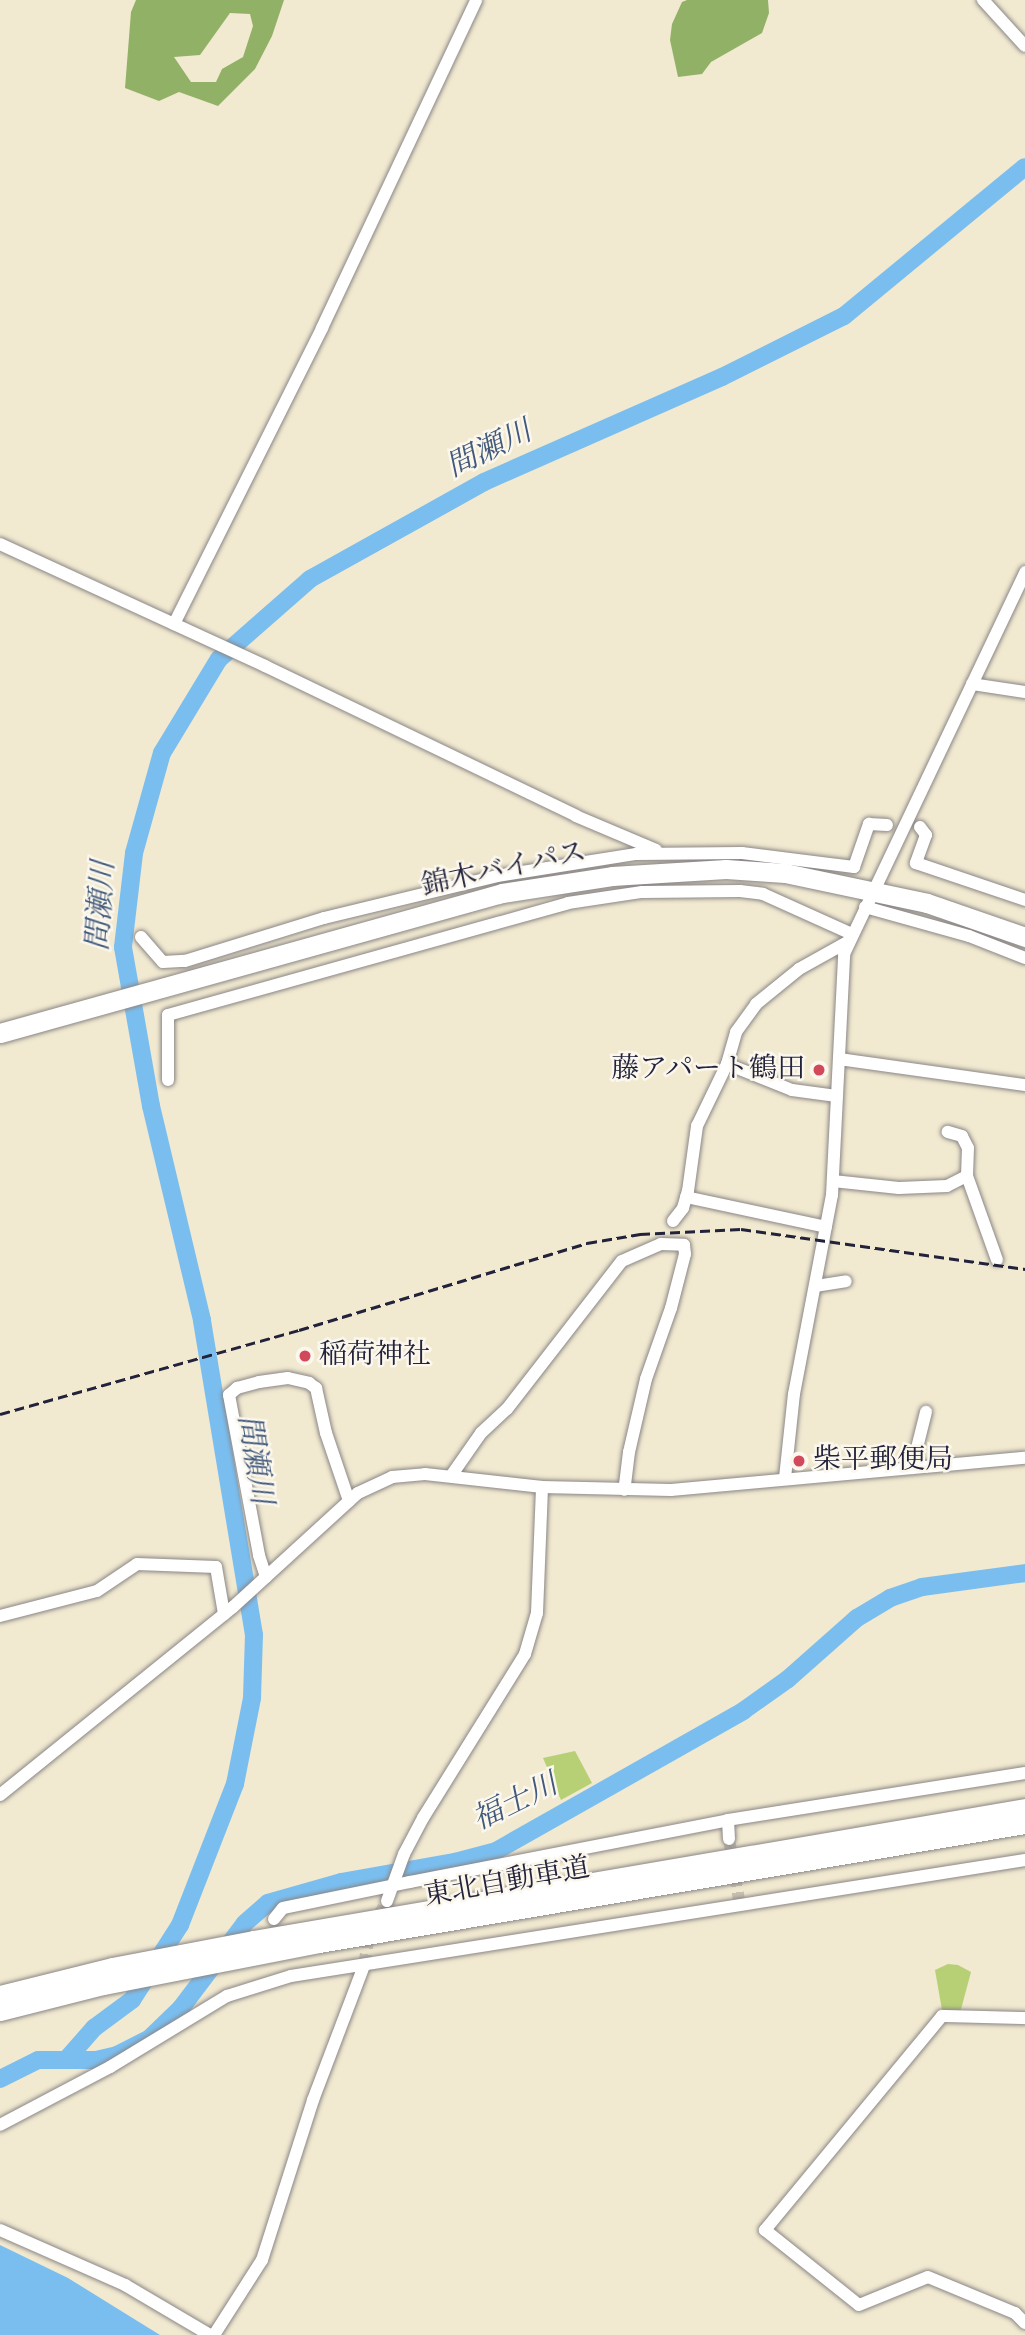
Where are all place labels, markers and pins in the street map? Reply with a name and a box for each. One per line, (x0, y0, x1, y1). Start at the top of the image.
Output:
place label: 藤アパート鶴田 (609, 1053, 805, 1087)
marker: 藤アパート鶴田 (811, 1062, 827, 1078)
place label: 稲荷神社 (319, 1339, 431, 1373)
marker: 稲荷神社 (297, 1348, 313, 1364)
place label: 柴平郵便局 (813, 1444, 953, 1478)
marker: 柴平郵便局 (791, 1453, 807, 1469)

